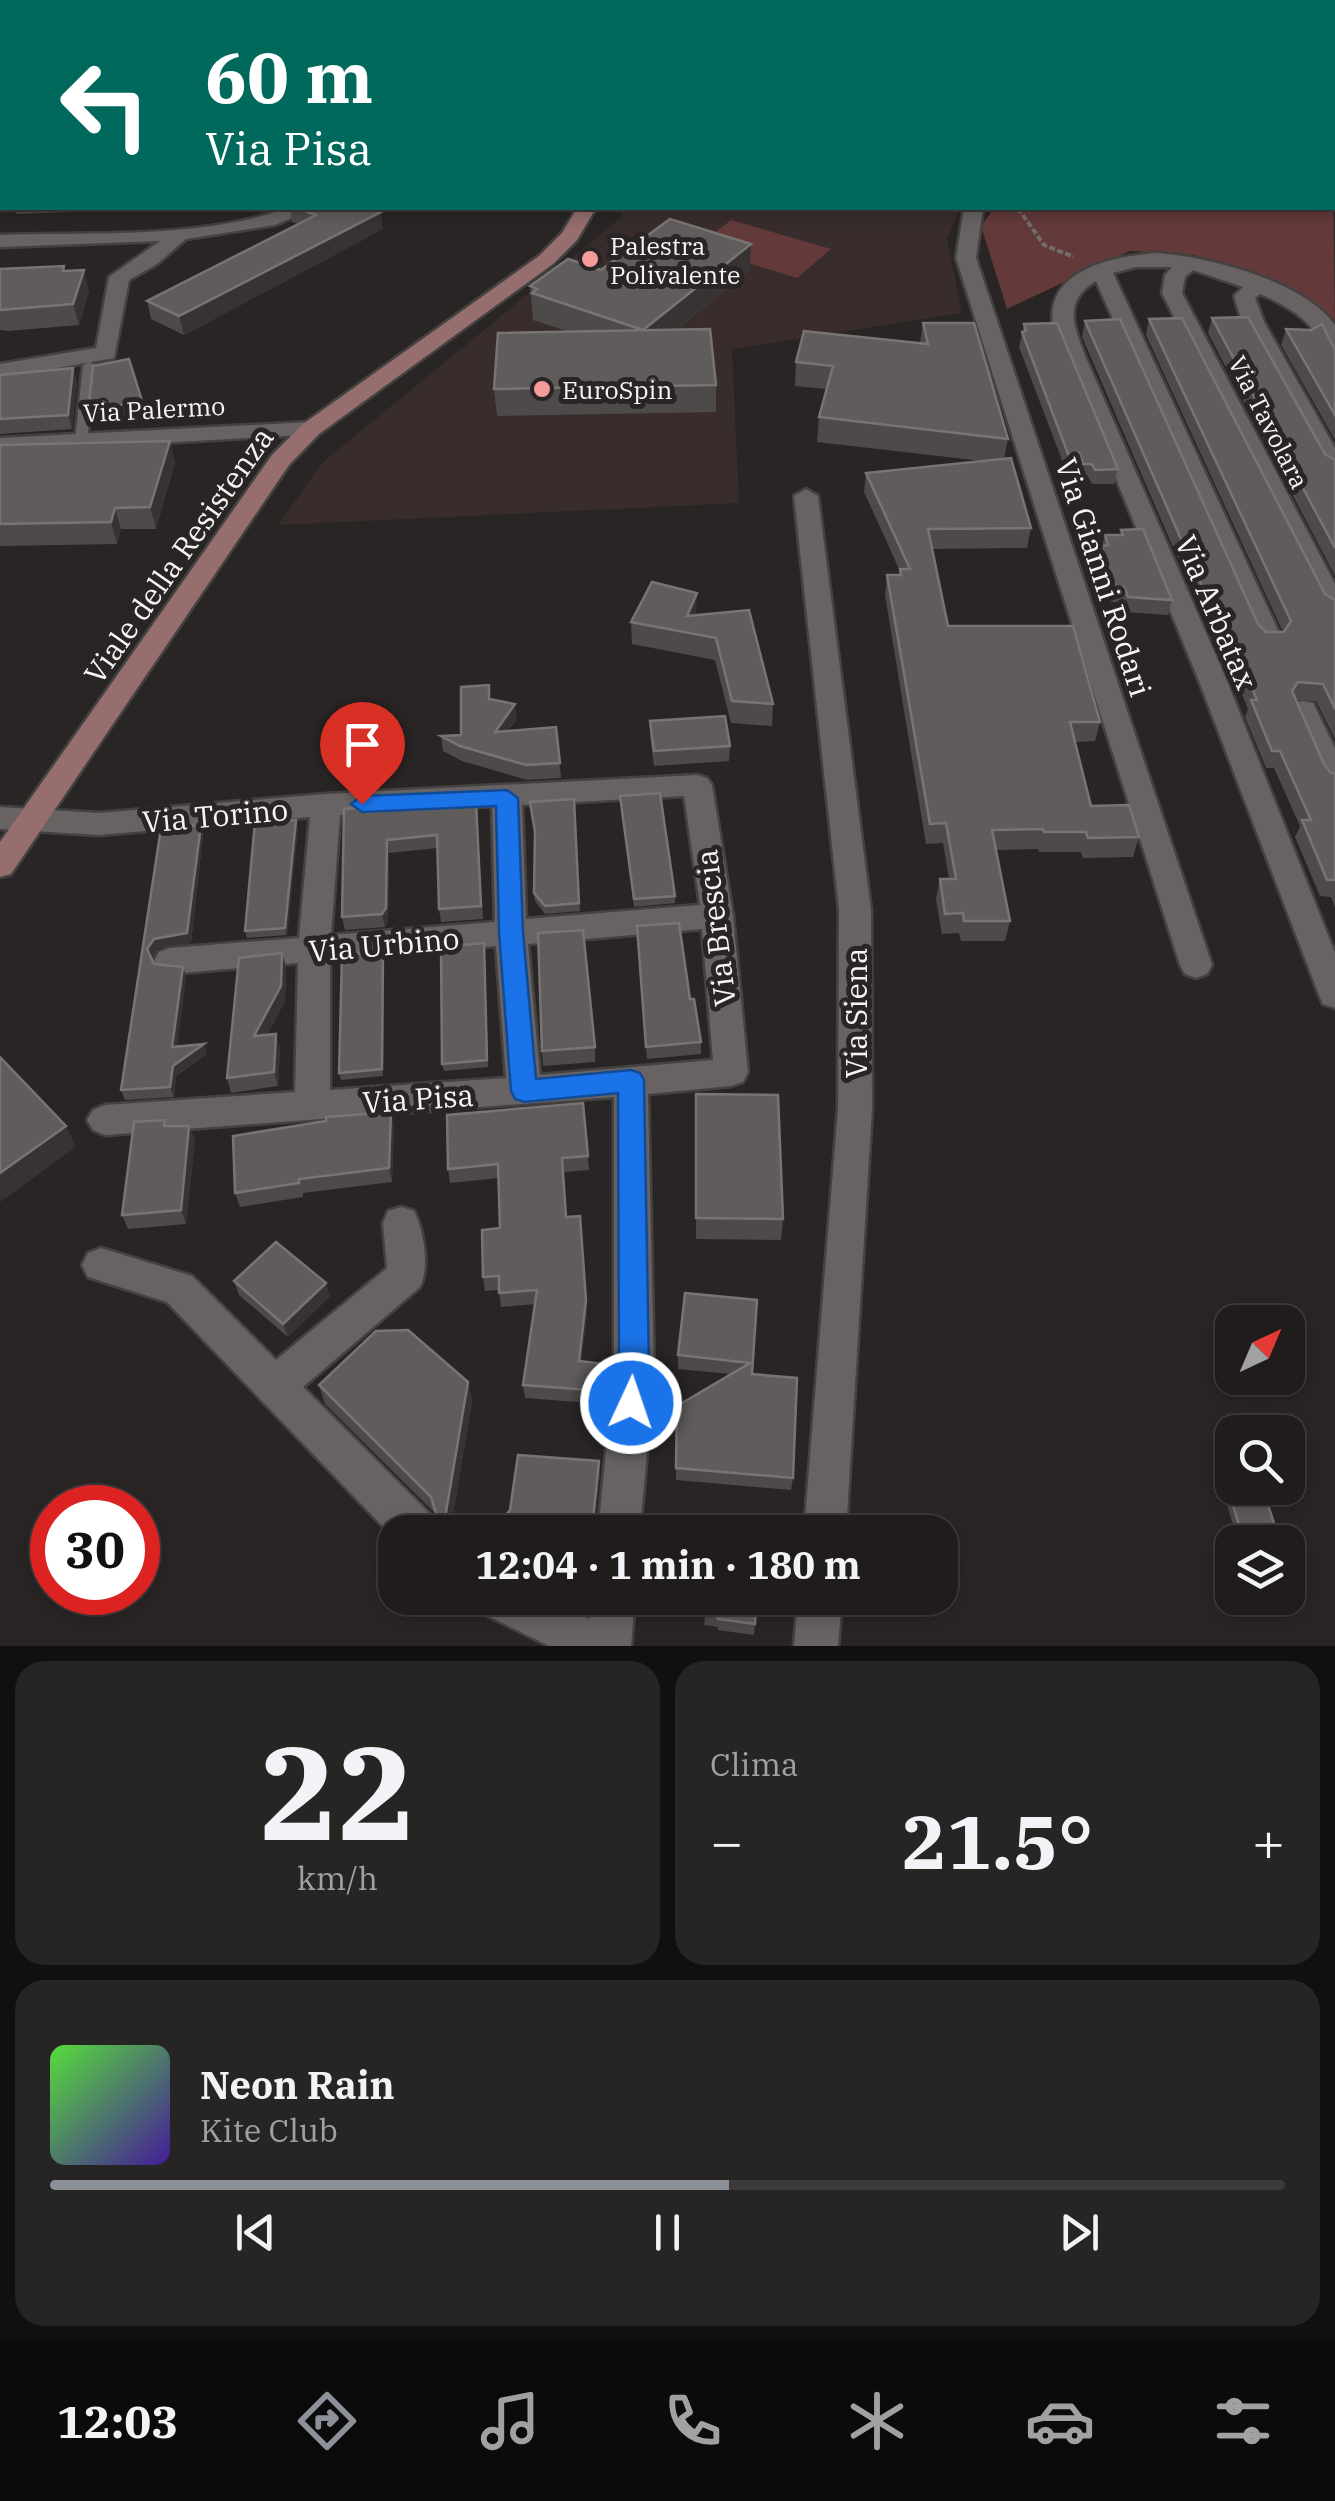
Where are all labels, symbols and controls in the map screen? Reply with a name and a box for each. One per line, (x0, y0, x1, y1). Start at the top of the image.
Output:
text: 60 m (205, 31, 373, 122)
icon: left (40, 40, 170, 170)
text: Via Pisa (205, 119, 372, 177)
place label: Palestra Polivalente (610, 229, 740, 291)
marker: Palestra Polivalente (579, 248, 601, 270)
street label: Via Tavolara (1221, 350, 1317, 494)
place label: EuroSpin (562, 373, 672, 406)
marker: EuroSpin (531, 378, 553, 400)
street label: Via Palermo (82, 389, 226, 429)
street label: Viale della Resistenza (75, 419, 281, 691)
street label: Via Gianni Rodari (1047, 453, 1161, 701)
street label: Via Arbatax (1167, 529, 1267, 695)
pin (320, 702, 405, 805)
icon: arrive (335, 717, 390, 772)
street label: Via Torino (141, 789, 289, 841)
street label: Via Brescia (686, 847, 744, 1009)
street label: Via Urbino (307, 918, 461, 970)
street label: Via Siena (836, 948, 875, 1078)
street label: Via Pisa (361, 1075, 475, 1121)
north arrow (1215, 1305, 1305, 1395)
map controls (1215, 1305, 1305, 1615)
position arrow (579, 1351, 683, 1455)
button: search (1215, 1415, 1305, 1505)
speed limit sign: 30 (30, 1485, 160, 1615)
button: layers (1215, 1525, 1305, 1615)
text: 12:04 · 1 min · 180 m (475, 1540, 861, 1589)
text: 22 (259, 1707, 416, 1876)
text: Clima (710, 1743, 798, 1785)
text: 21.5° (902, 1792, 1093, 1890)
text: − (710, 1806, 743, 1877)
text: + (1252, 1806, 1285, 1877)
text: km/h (297, 1857, 378, 1899)
text: Neon Rain (200, 2060, 395, 2109)
text: Kite Club (200, 2109, 338, 2151)
icon: previous (228, 2205, 283, 2260)
icon: pause (640, 2205, 695, 2260)
icon: next (1052, 2205, 1107, 2260)
icon: directions (292, 2386, 362, 2456)
icon: music (475, 2386, 545, 2456)
icon: phone (658, 2386, 728, 2456)
icon: climate (842, 2386, 912, 2456)
icon: car (1025, 2386, 1095, 2456)
icon: filters (1208, 2386, 1278, 2456)
text: 12:03 (57, 2392, 178, 2450)

